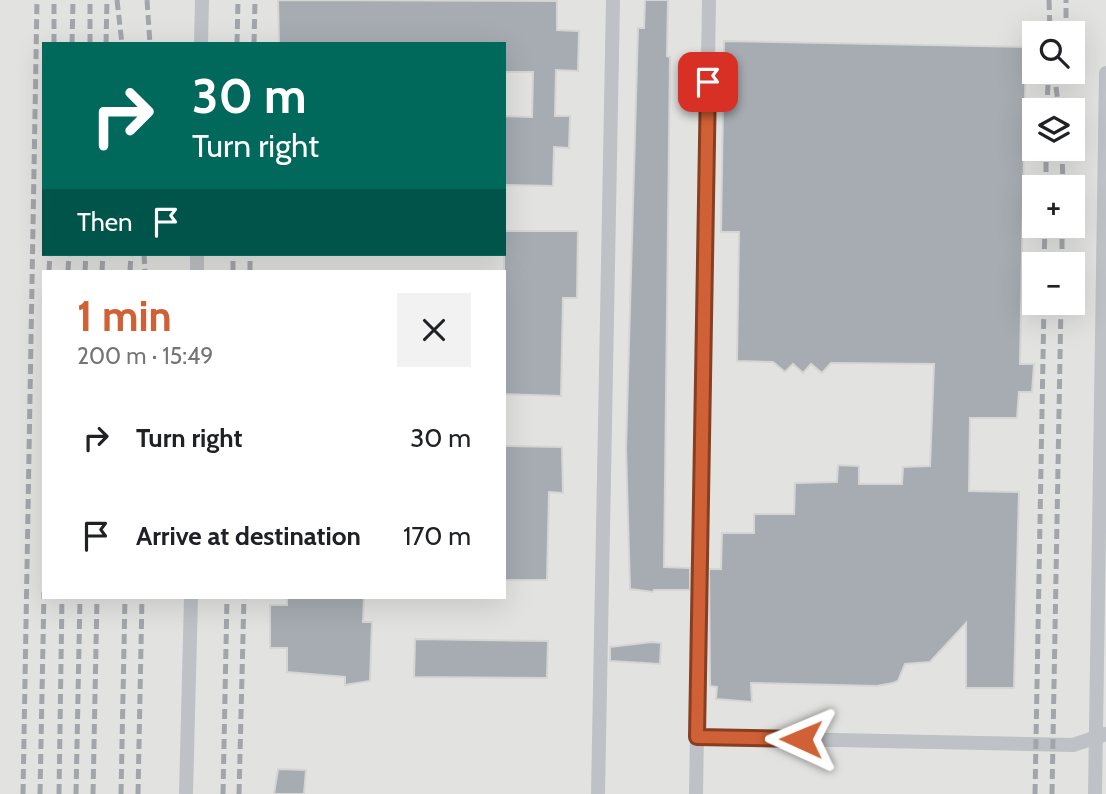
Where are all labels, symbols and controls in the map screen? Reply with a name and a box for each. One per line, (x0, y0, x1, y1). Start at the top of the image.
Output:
map controls (1022, 21, 1085, 315)
button: search (1022, 21, 1085, 84)
pin (678, 52, 738, 112)
icon: arrive (689, 63, 727, 101)
text: 30 m (192, 66, 307, 125)
icon: right (77, 70, 168, 161)
button: layers (1022, 98, 1085, 161)
text: Turn right (192, 126, 319, 165)
button: + (1022, 175, 1085, 238)
icon: arrive (147, 203, 185, 241)
text: Then (77, 206, 133, 238)
button: − (1022, 252, 1085, 315)
text: 1 min (77, 290, 172, 342)
button: close (397, 293, 471, 367)
text: 200 m · 15:49 (77, 342, 213, 370)
icon: right (77, 419, 115, 457)
text: Turn right (136, 422, 242, 454)
text: 30 m (410, 422, 471, 454)
icon: arrive (77, 517, 115, 555)
text: Arrive at destination (136, 520, 361, 552)
text: 170 m (403, 520, 471, 552)
position arrow (764, 702, 838, 776)

